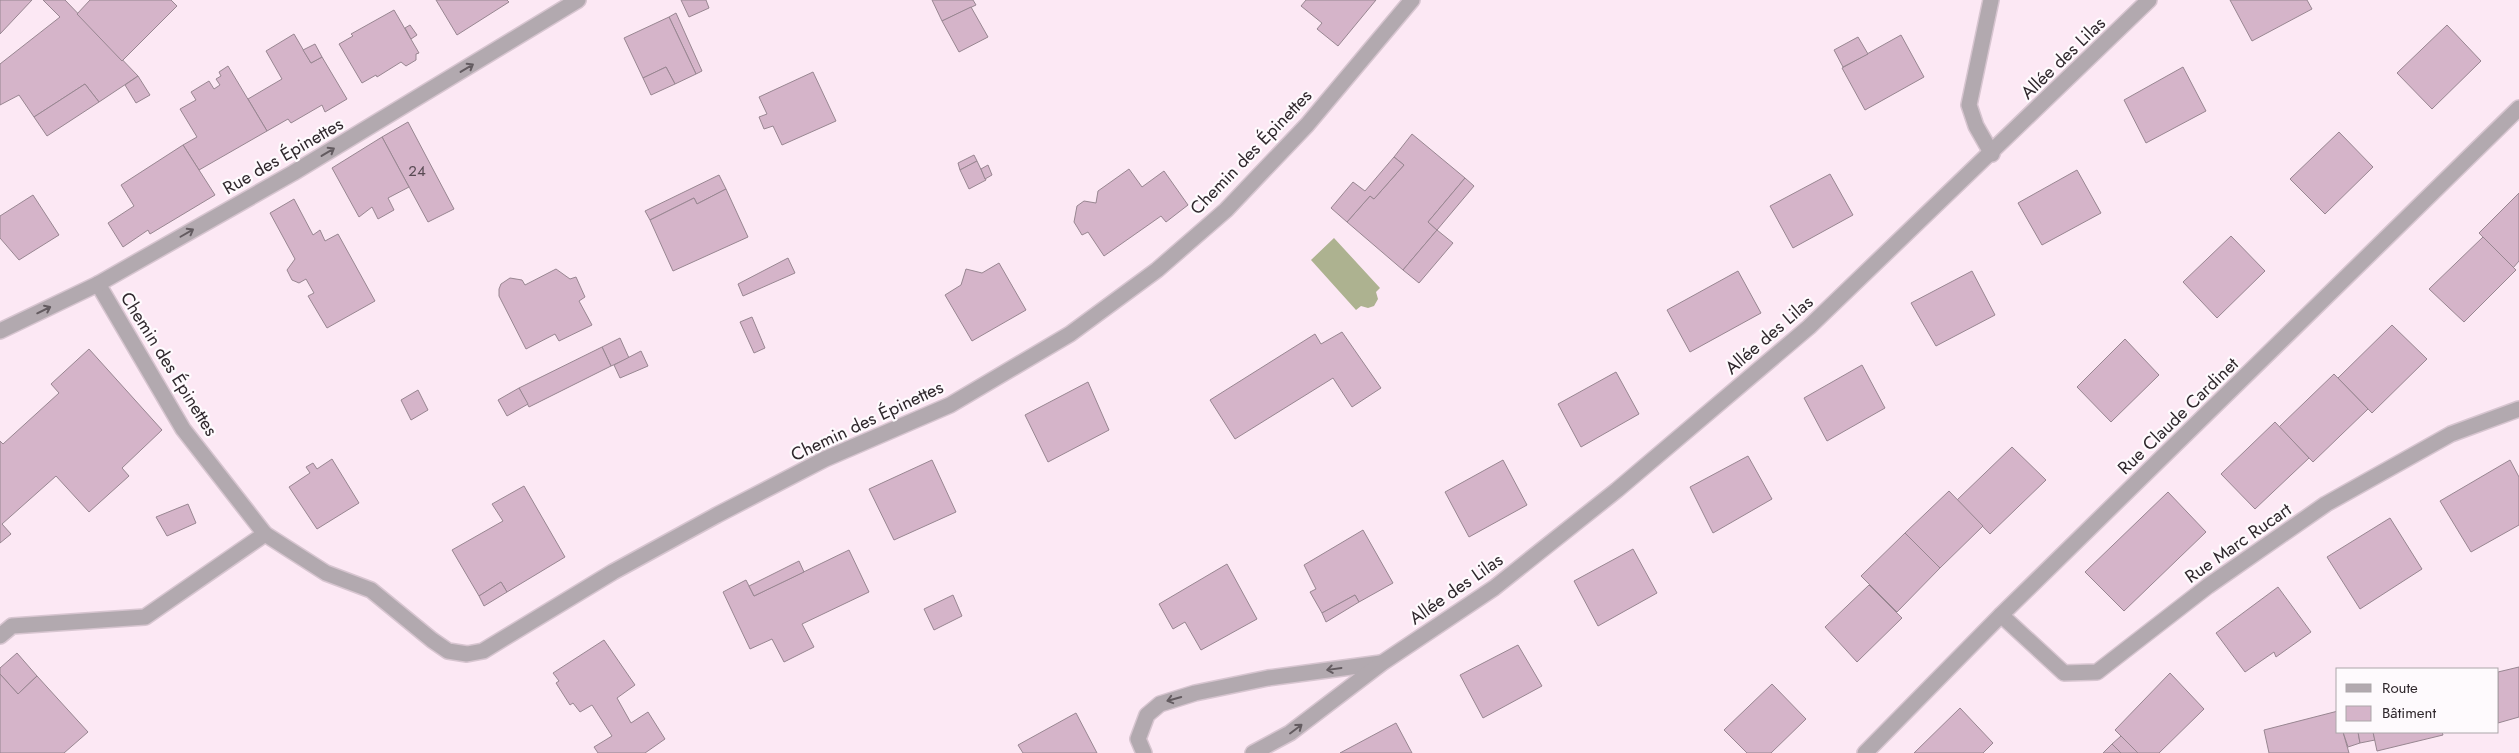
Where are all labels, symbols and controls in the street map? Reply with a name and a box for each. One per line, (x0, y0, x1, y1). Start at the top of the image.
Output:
street label: Allée des Lilas (2015, 11, 2111, 105)
one-way arrow (459, 62, 473, 72)
street label: Chemin des Épinettes (1184, 83, 1318, 221)
street label: Rue des Épinettes (218, 111, 348, 201)
one-way arrow (320, 146, 334, 156)
house number: 24 (408, 160, 426, 182)
one-way arrow (179, 228, 193, 238)
street label: Chemin des Épinettes (114, 287, 224, 441)
street label: Allée des Lilas (1719, 289, 1819, 381)
one-way arrow (36, 305, 51, 314)
street label: Rue Claude Cardinet (2112, 351, 2245, 481)
street label: Chemin des Épinettes (786, 374, 948, 468)
street label: Rue Marc Rucart (2179, 496, 2297, 589)
street label: Allée des Lilas (1404, 547, 1508, 631)
one-way arrow (1326, 664, 1342, 674)
legend (2336, 668, 2499, 733)
text: Route (2382, 677, 2418, 699)
one-way arrow (1167, 695, 1183, 705)
text: Bâtiment (2382, 702, 2436, 724)
one-way arrow (1289, 724, 1303, 734)

